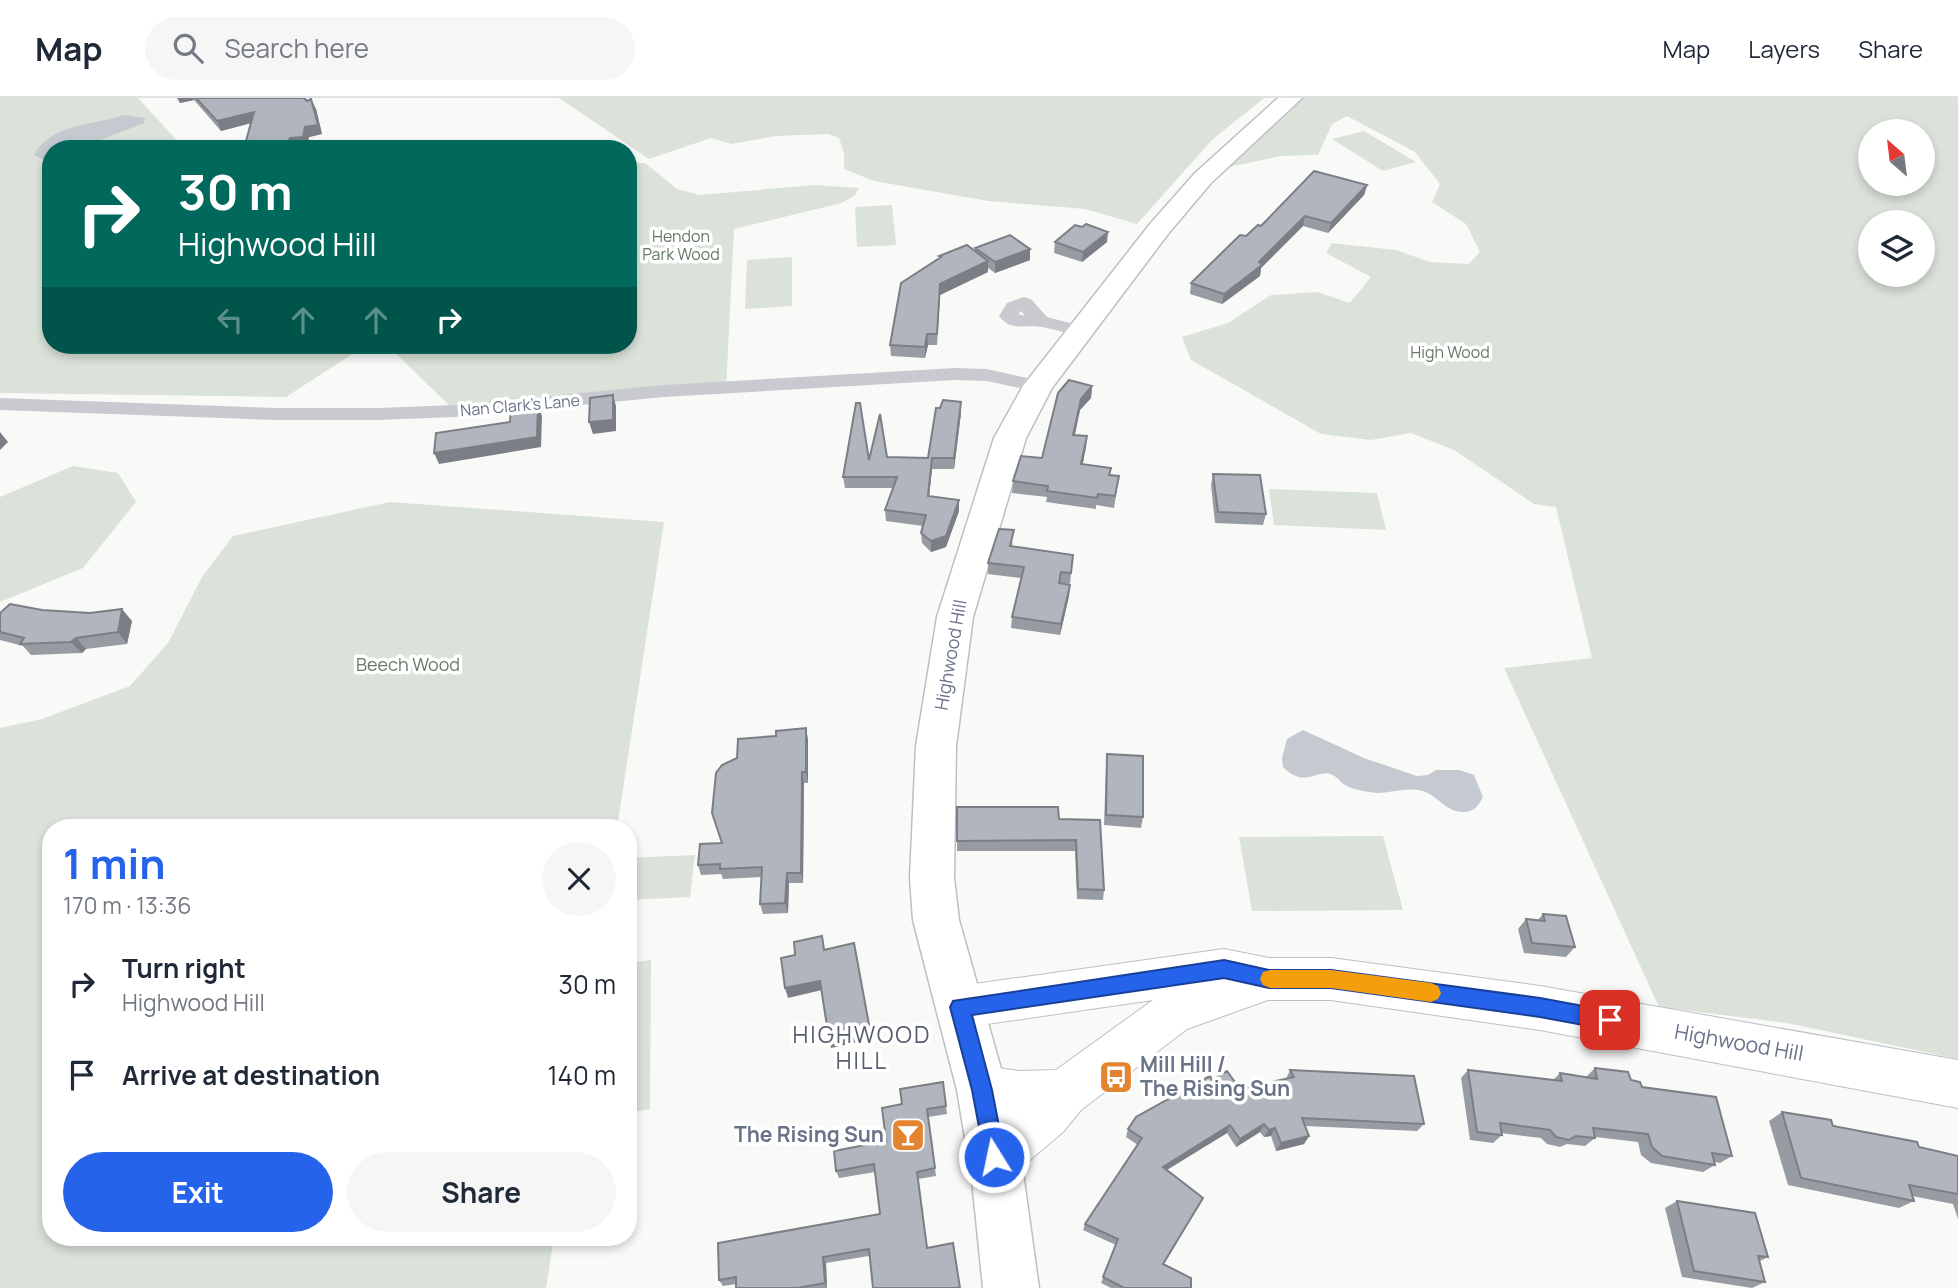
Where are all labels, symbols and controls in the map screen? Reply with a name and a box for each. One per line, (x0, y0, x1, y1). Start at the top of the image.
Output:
search box (145, 17, 635, 80)
text: Map (35, 26, 103, 71)
icon: search (169, 29, 207, 67)
text: Search here (225, 30, 369, 66)
text: Map (1663, 32, 1710, 65)
text: Layers (1748, 32, 1820, 65)
text: Share (1858, 32, 1923, 65)
north arrow (1858, 119, 1936, 196)
map controls (1858, 119, 1935, 287)
text: 30 m (178, 158, 293, 225)
icon: right (63, 168, 154, 259)
button: layers (1858, 210, 1935, 287)
text: Highwood Hill (178, 222, 377, 266)
park label: Hendon Park Wood (642, 225, 720, 265)
icon: left (211, 301, 249, 339)
icon: ahead (284, 301, 322, 339)
icon: ahead (357, 301, 395, 339)
icon: right (430, 301, 468, 339)
park label: High Wood (1410, 341, 1490, 363)
street label: Nan Clark's Lane (459, 389, 581, 421)
street label: Highwood Hill (928, 598, 972, 712)
park label: Beech Wood (356, 652, 460, 676)
text: 1 min (63, 834, 166, 892)
button: close (542, 842, 616, 916)
text: 170 m · 13:36 (63, 889, 192, 921)
text: Turn right (122, 950, 246, 986)
icon: right (63, 965, 101, 1003)
text: 30 m (559, 966, 616, 1002)
text: Highwood Hill (122, 986, 265, 1018)
pin (1580, 990, 1640, 1050)
icon: arrive (1591, 1001, 1629, 1039)
street label: Highwood Hill (1673, 1017, 1806, 1067)
district label: HIGHWOOD HILL (793, 1018, 931, 1076)
place label: Mill Hill / The Rising Sun (1140, 1050, 1290, 1102)
icon: arrive (63, 1056, 101, 1094)
text: Arrive at destination (122, 1057, 380, 1093)
text: 140 m (547, 1057, 616, 1093)
bus stop icon: Mill Hill / The Rising Sun (1097, 1058, 1135, 1096)
bar icon: The Rising Sun (889, 1116, 927, 1154)
place label: The Rising Sun (734, 1120, 884, 1148)
position arrow (957, 1120, 1031, 1194)
button: Exit (63, 1152, 333, 1232)
button: Share (347, 1152, 616, 1232)

